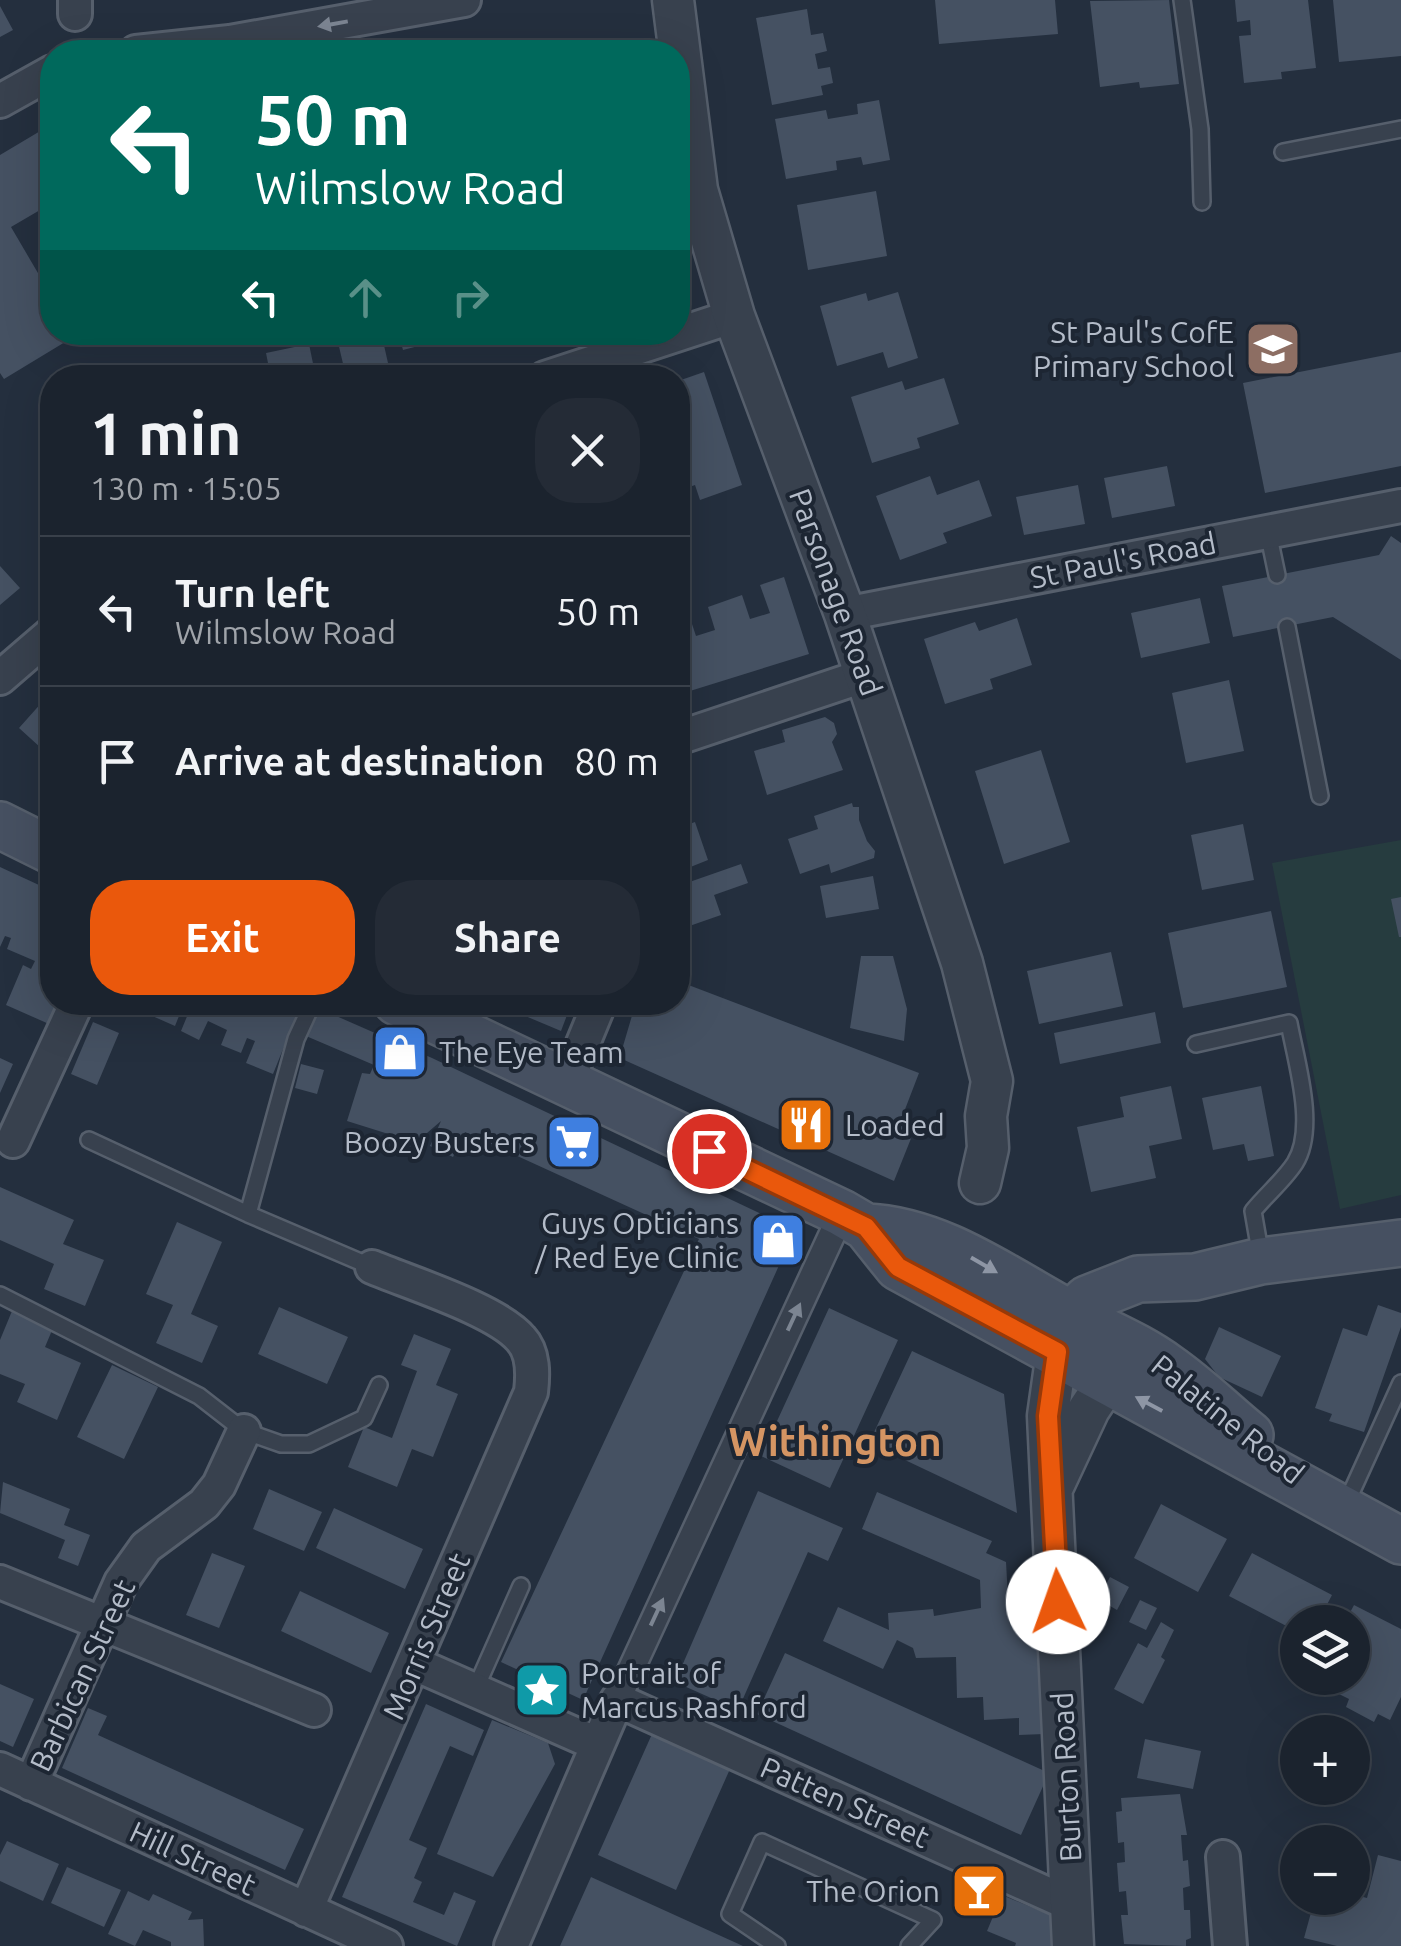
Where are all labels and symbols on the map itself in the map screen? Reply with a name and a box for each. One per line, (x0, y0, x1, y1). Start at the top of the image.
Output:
one-way arrow (318, 16, 349, 32)
place label: St Paul's CofE Primary School (1033, 315, 1234, 383)
school or university icon: St Paul's CofE Primary School (1243, 319, 1303, 379)
street label: Parsonage Road (783, 484, 889, 700)
street label: St Paul's Road (1027, 525, 1219, 595)
shop icon: The Eye Team (370, 1022, 430, 1082)
place label: The Eye Team (439, 1035, 624, 1069)
restaurant icon: Loaded (776, 1095, 836, 1155)
place label: Loaded (845, 1108, 945, 1142)
pin (667, 1109, 752, 1194)
supermarket icon: Boozy Busters (544, 1112, 604, 1172)
place label: Boozy Busters (344, 1125, 535, 1159)
place label: Guys Opticians / Red Eye Clinic (534, 1206, 739, 1274)
shop icon: Guys Opticians / Red Eye Clinic (748, 1210, 808, 1270)
one-way arrow (970, 1256, 998, 1273)
one-way arrow (786, 1302, 802, 1332)
street label: Palatine Road (1145, 1348, 1311, 1490)
one-way arrow (1135, 1396, 1164, 1413)
district label: Withington (728, 1419, 942, 1464)
street label: Morris Street (376, 1548, 476, 1724)
position arrow (1006, 1550, 1110, 1654)
street label: Barbican Street (23, 1574, 141, 1776)
one-way arrow (649, 1597, 666, 1626)
place label: Portrait of Marcus Rashford (581, 1656, 807, 1724)
place icon: Portrait of Marcus Rashford (512, 1660, 572, 1720)
street label: Burton Road (1045, 1691, 1087, 1863)
street label: Patten Street (755, 1750, 935, 1854)
street label: Hill Street (125, 1814, 261, 1902)
bar icon: The Orion (949, 1861, 1009, 1921)
place label: The Orion (806, 1874, 940, 1908)

